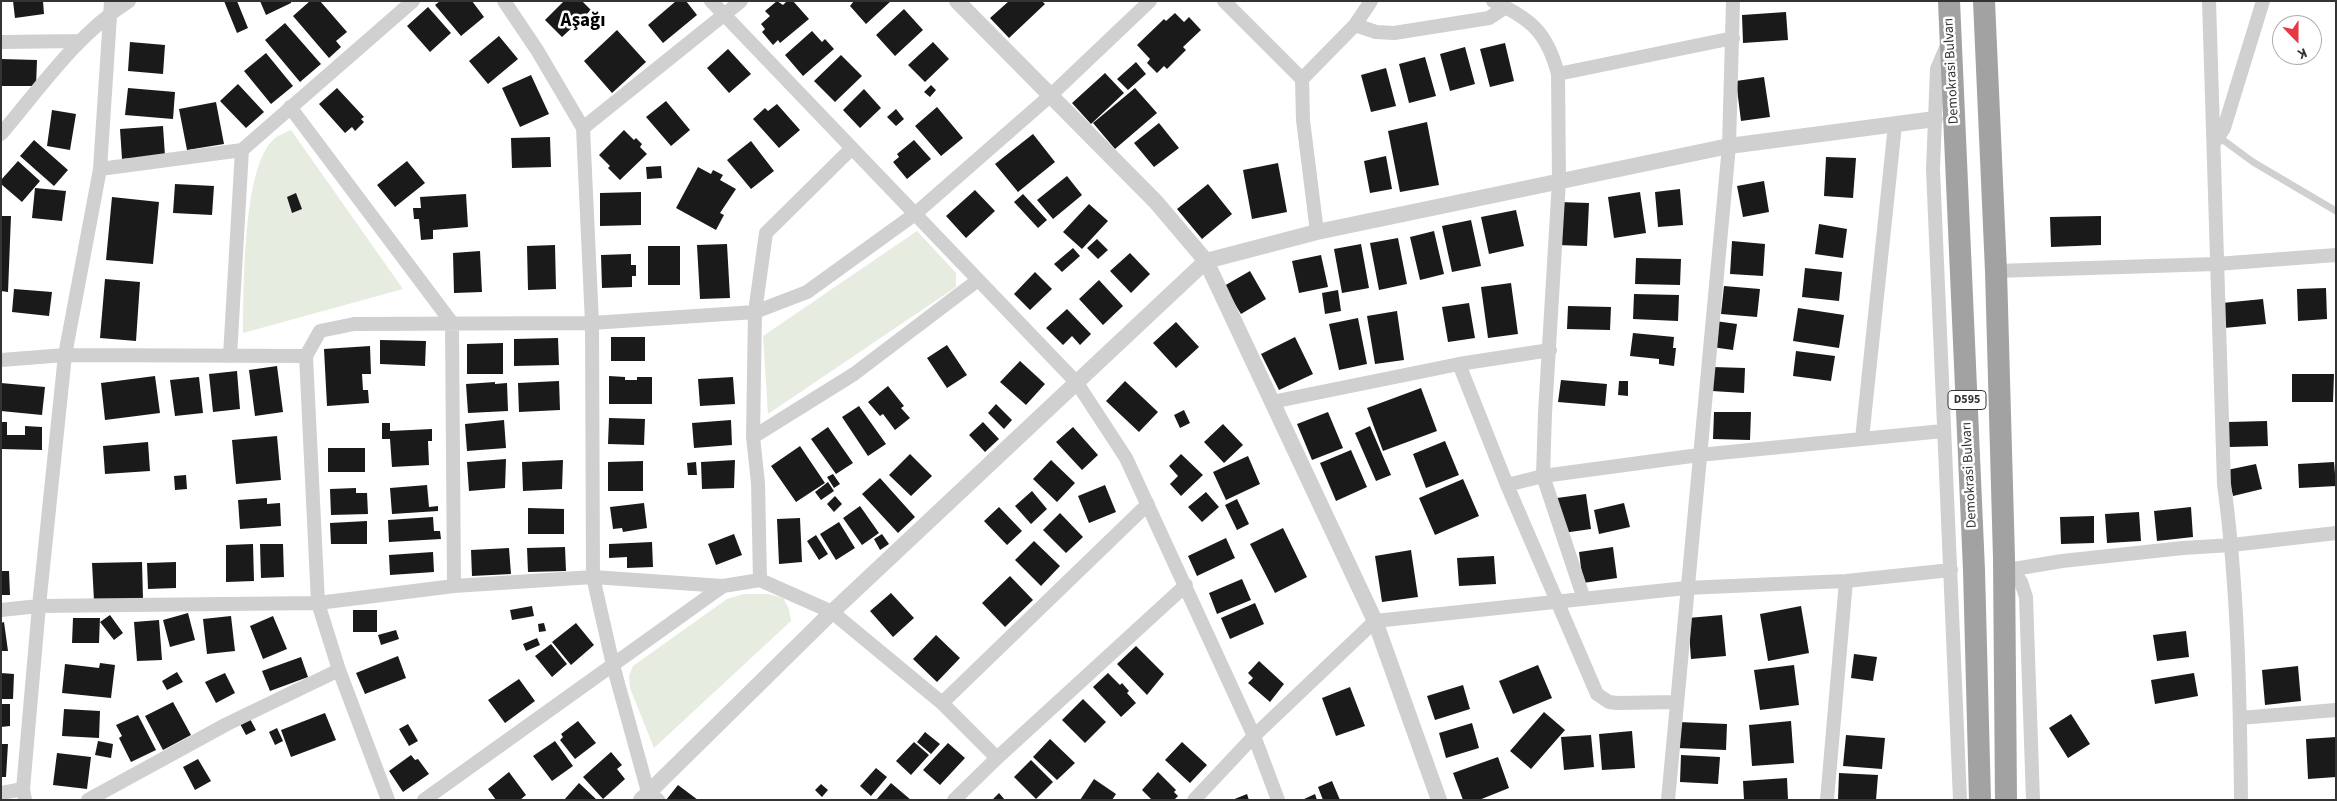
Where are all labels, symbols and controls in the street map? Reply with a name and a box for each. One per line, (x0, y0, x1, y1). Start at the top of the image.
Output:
district label: Aşağı (561, 11, 605, 33)
north arrow (2272, 15, 2322, 65)
street label: Demokrasi Bulvarı (1941, 17, 1963, 125)
text: K (2295, 42, 2310, 64)
road number: D595 (1948, 390, 1986, 410)
street label: Demokrasi Bulvarı (1959, 421, 1981, 529)

